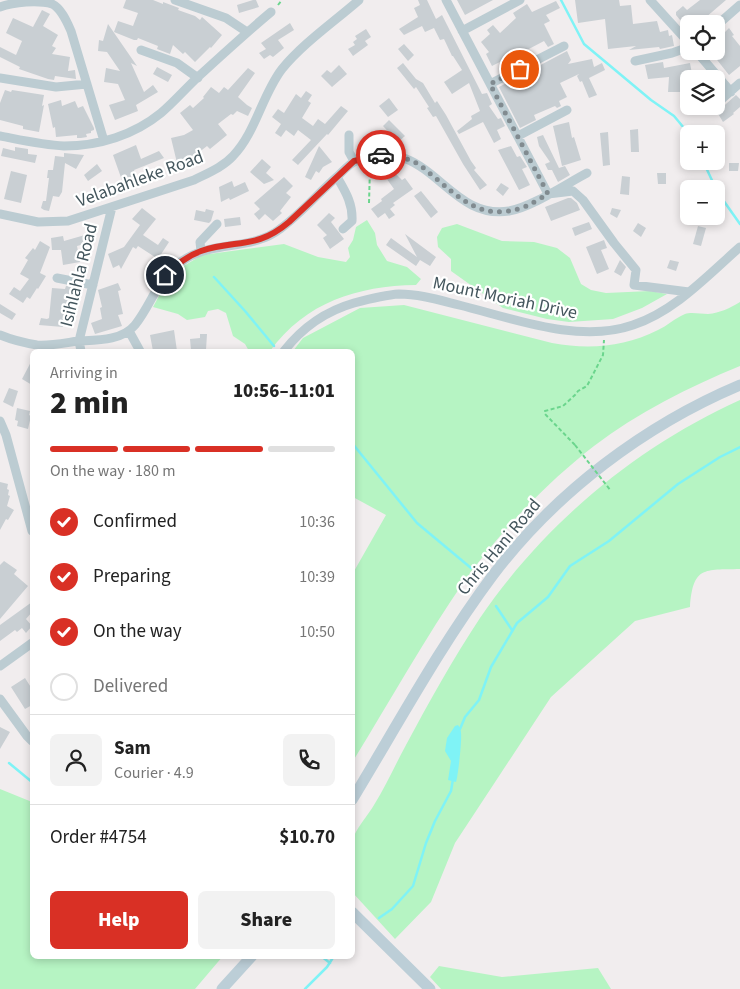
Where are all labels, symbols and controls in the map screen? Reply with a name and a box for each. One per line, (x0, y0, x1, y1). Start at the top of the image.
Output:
map controls (680, 15, 725, 225)
button: locate (680, 15, 725, 60)
pin (499, 48, 541, 90)
icon: bag (506, 55, 534, 83)
button: layers (680, 70, 725, 115)
button: + (680, 125, 725, 170)
courier (356, 130, 406, 180)
icon: car (367, 141, 395, 169)
street label: Velabahleke Road (73, 144, 207, 214)
button: − (680, 180, 725, 225)
street label: Isihlahla Road (54, 221, 104, 329)
pin (144, 254, 186, 296)
icon: home (151, 261, 179, 289)
street label: Mount Moriah Drive (430, 270, 580, 326)
text: Arriving in (50, 362, 118, 384)
text: 10:56–11:01 (233, 378, 335, 405)
text: 2 min (50, 380, 129, 426)
text: On the way · 180 m (50, 460, 175, 482)
street label: Chris Hani Road (451, 493, 547, 601)
icon: check (50, 508, 78, 536)
text: Confirmed (93, 508, 177, 535)
text: 10:36 (299, 511, 335, 533)
icon: check (50, 563, 78, 591)
text: Preparing (93, 563, 171, 590)
text: 10:39 (299, 566, 335, 588)
icon: check (50, 618, 78, 646)
text: On the way (93, 618, 182, 645)
text: 10:50 (299, 621, 335, 643)
text: Delivered (93, 673, 168, 700)
button: person (50, 734, 102, 786)
button: phone (283, 734, 335, 786)
text: Sam (114, 735, 151, 762)
text: Courier · 4.9 (114, 762, 194, 784)
text: Order #4754 (50, 824, 147, 851)
text: $10.70 (279, 824, 335, 851)
button: Help (50, 891, 188, 949)
button: Share (198, 891, 335, 949)

